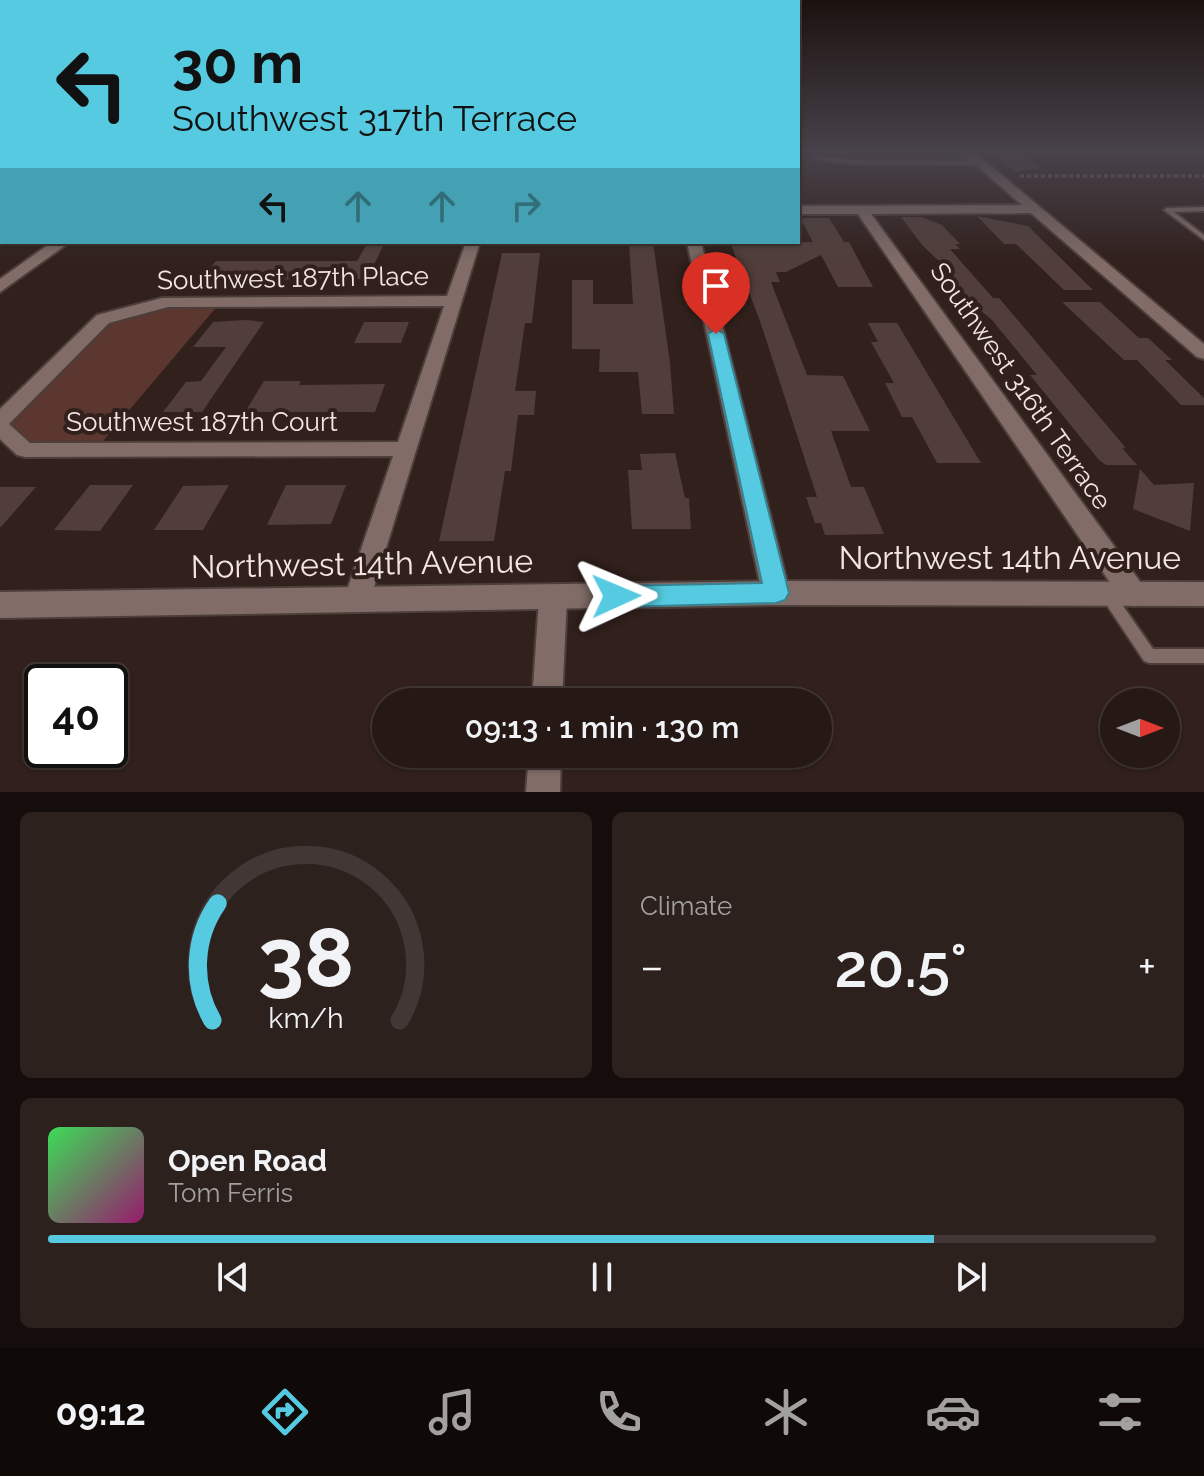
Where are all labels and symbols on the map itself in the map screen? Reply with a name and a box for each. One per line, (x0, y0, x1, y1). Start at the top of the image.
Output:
pin (682, 252, 750, 334)
street label: Southwest 316th Terrace (924, 257, 1118, 515)
street label: Southwest 187th Place (157, 261, 429, 295)
street label: Southwest 187th Court (66, 407, 338, 437)
street label: Northwest 14th Avenue (839, 539, 1181, 576)
street label: Northwest 14th Avenue (191, 542, 533, 585)
position arrow (574, 554, 658, 638)
speed limit sign: 40 (24, 664, 128, 768)
north arrow (1100, 688, 1180, 768)

